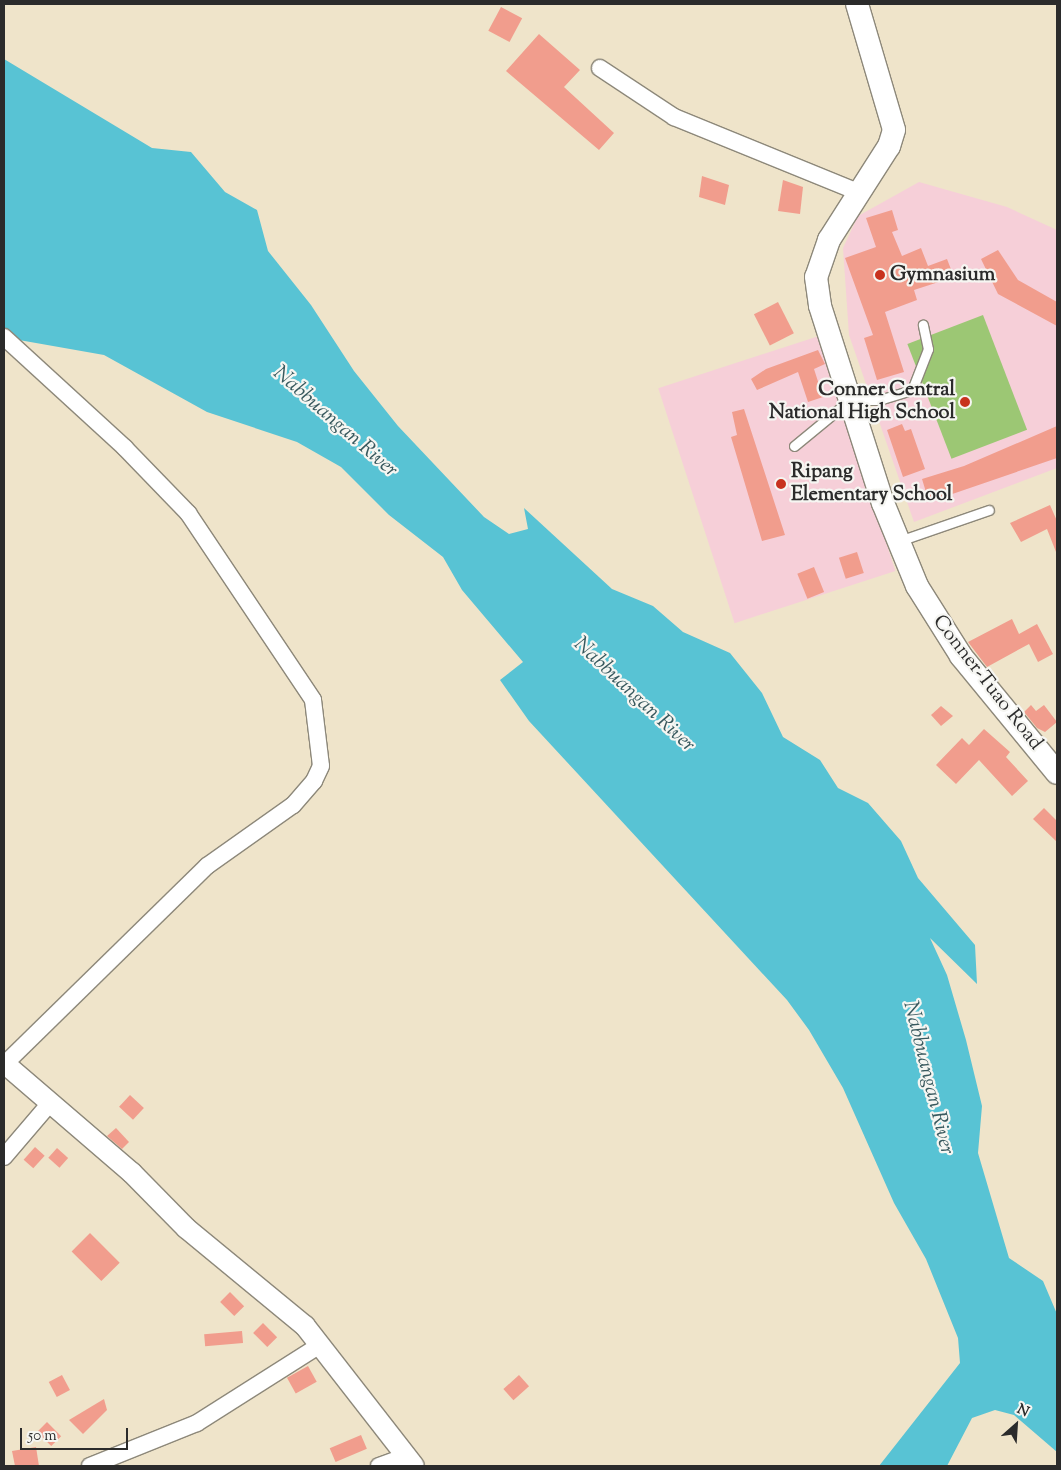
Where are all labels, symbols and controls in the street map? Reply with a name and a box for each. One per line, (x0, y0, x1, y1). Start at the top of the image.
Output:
place label: Gymnasium (890, 263, 995, 287)
marker: Gymnasium (874, 269, 886, 281)
water label: Nabbuangan River (268, 361, 402, 483)
place label: Conner Central National High School (769, 379, 955, 426)
marker: Conner Central National High School (959, 396, 971, 408)
place label: Ripang Elementary School (791, 460, 952, 507)
marker: Ripang Elementary School (775, 478, 787, 490)
street label: Conner-Tuao Road (927, 611, 1047, 755)
water label: Nabbuangan River (568, 632, 700, 758)
water label: Nabbuangan River (897, 999, 959, 1157)
north arrow (991, 1400, 1041, 1450)
text: N (1013, 1400, 1032, 1423)
scale bar (22, 1418, 130, 1450)
text: 50 m (28, 1426, 57, 1447)

